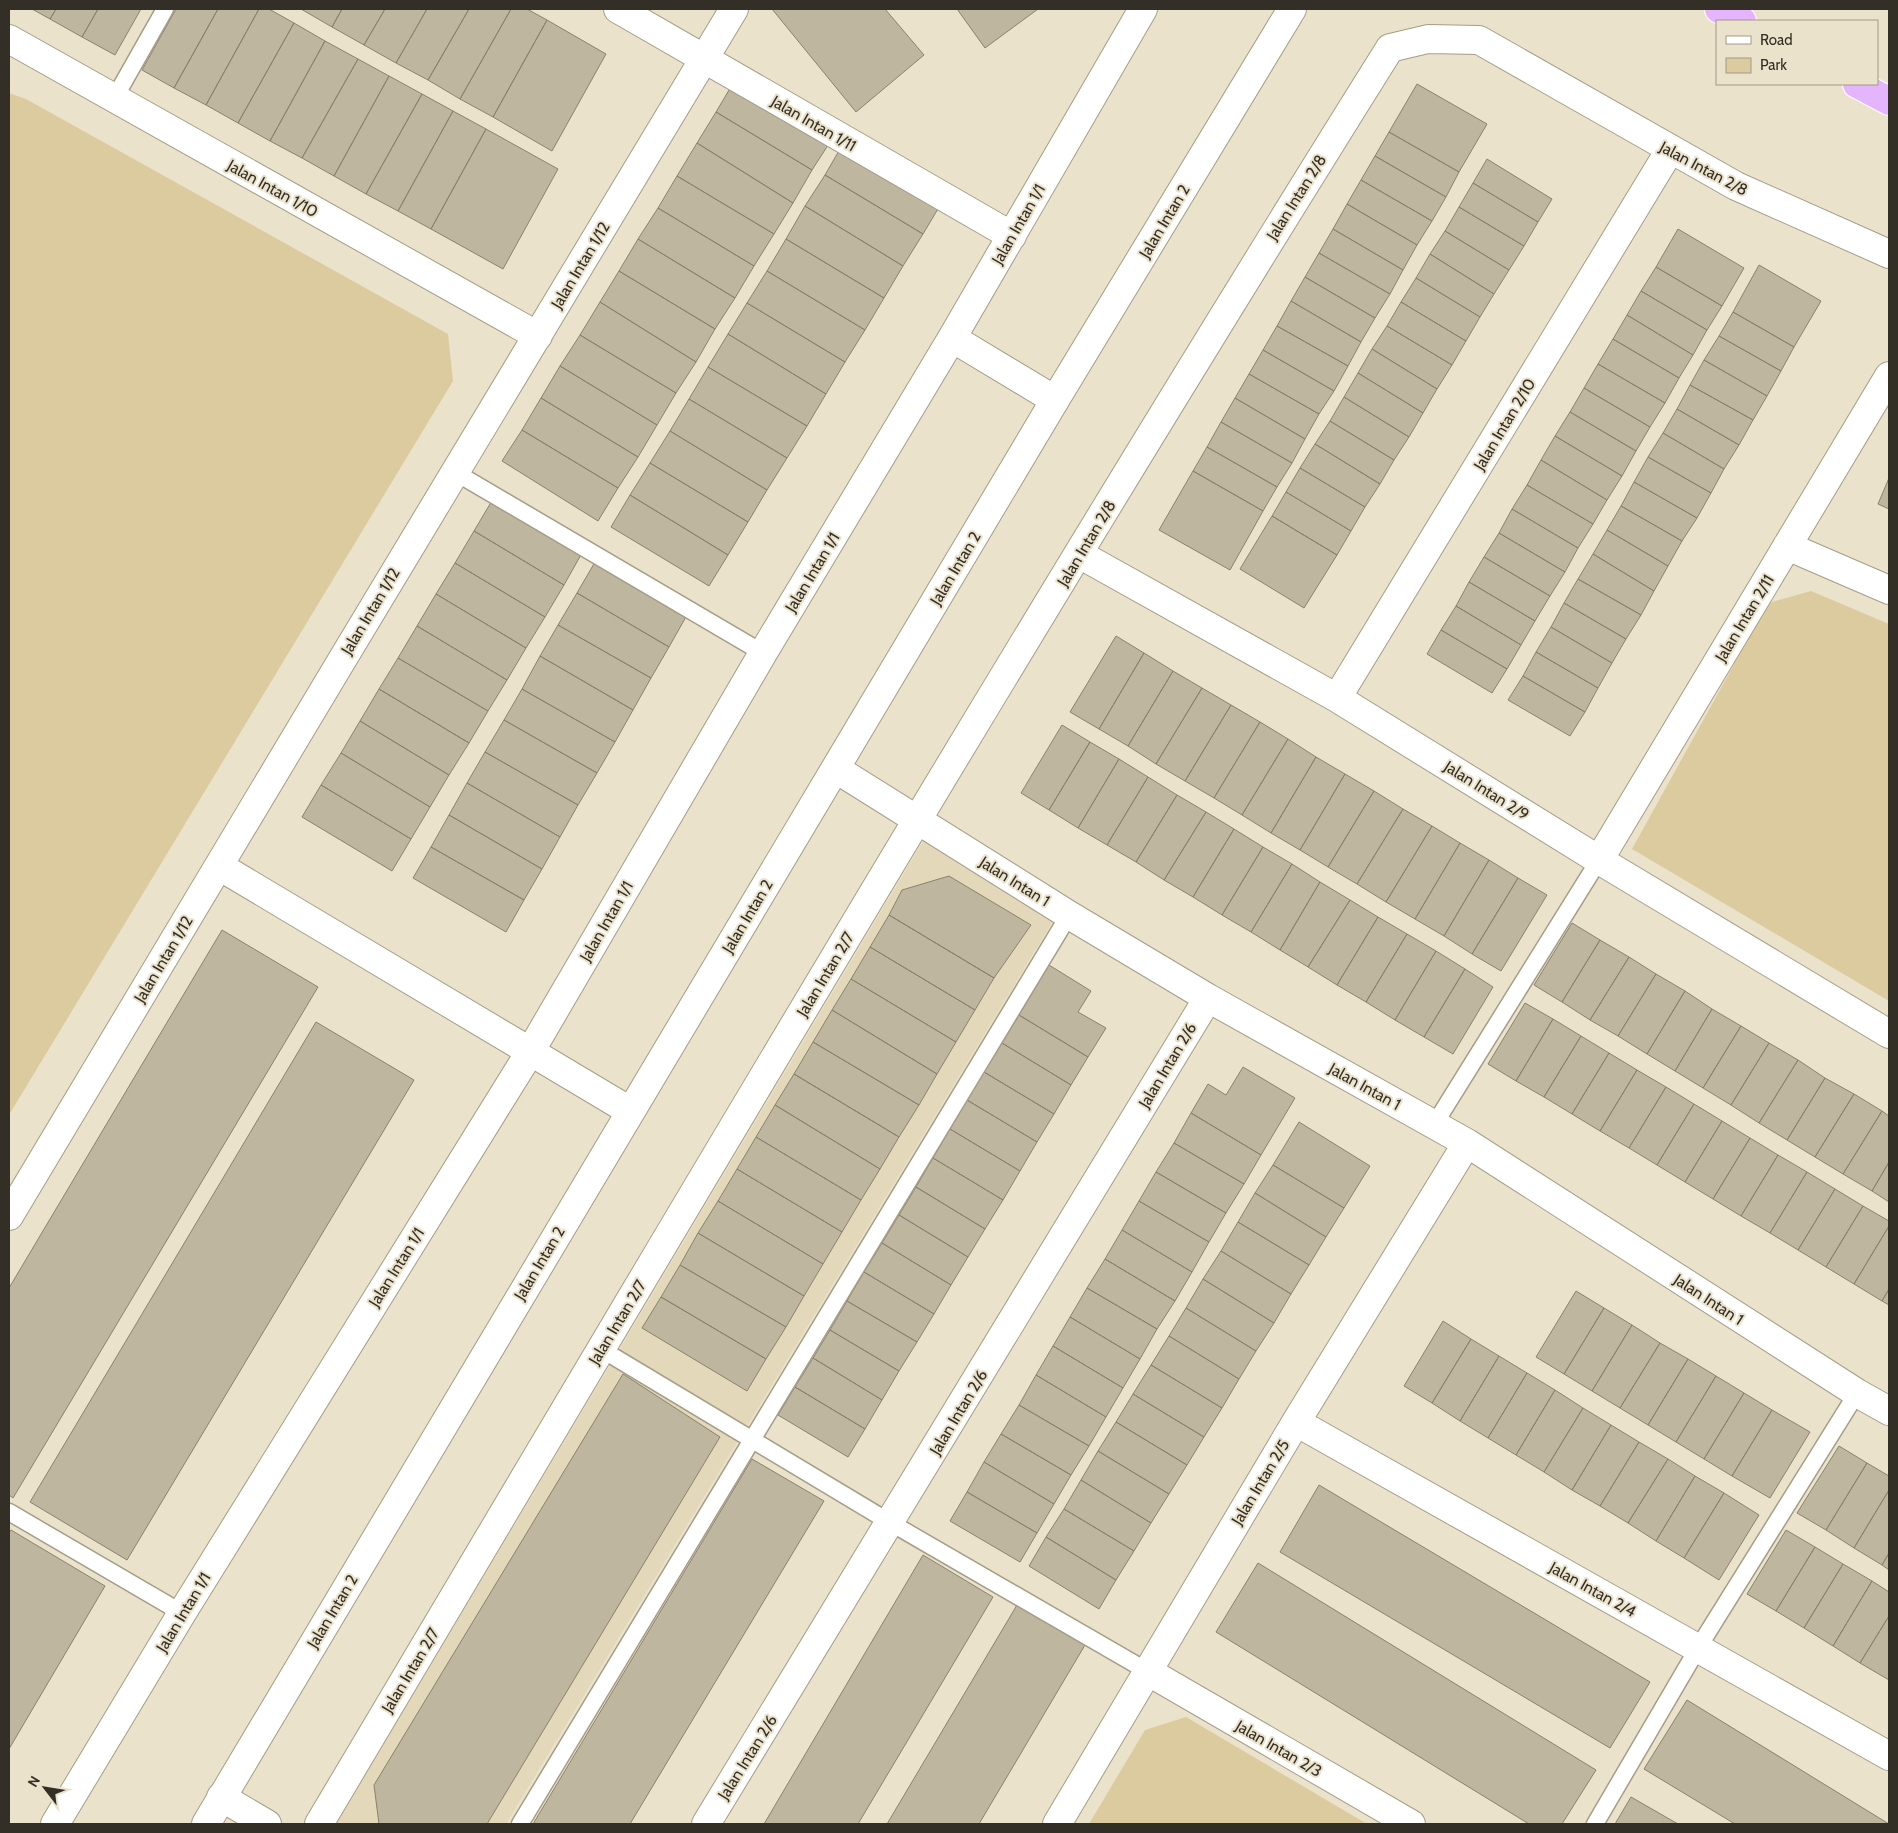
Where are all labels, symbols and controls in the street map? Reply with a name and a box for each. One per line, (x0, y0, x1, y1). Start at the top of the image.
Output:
legend (1716, 20, 1878, 85)
text: Road (1760, 31, 1793, 49)
text: Park (1760, 56, 1787, 74)
street label: Jalan Intan 1/11 (767, 91, 860, 155)
street label: Jalan Intan 2/8 (1656, 137, 1751, 200)
street label: Jalan Intan 2/8 (1262, 151, 1330, 244)
street label: Jalan Intan 1/10 (223, 155, 321, 221)
street label: Jalan Intan 1/1 (987, 181, 1049, 269)
street label: Jalan Intan 2 (1135, 181, 1194, 262)
street label: Jalan Intan 1/12 (547, 218, 614, 313)
street label: Jalan Intan 2/10 (1469, 375, 1539, 475)
street label: Jalan Intan 2/8 (1053, 497, 1120, 591)
street label: Jalan Intan 2 (926, 528, 985, 609)
street label: Jalan Intan 1/1 (781, 529, 844, 616)
street label: Jalan Intan 1/12 (337, 564, 404, 659)
street label: Jalan Intan 2/11 (1711, 571, 1778, 666)
street label: Jalan Intan 2/9 (1440, 756, 1533, 824)
street label: Jalan Intan 1 (975, 852, 1053, 910)
street label: Jalan Intan 2 (718, 876, 777, 957)
street label: Jalan Intan 1/1 (575, 878, 637, 966)
street label: Jalan Intan 1/12 (130, 912, 197, 1007)
street label: Jalan Intan 2/7 (792, 928, 858, 1021)
street label: Jalan Intan 2/6 (1134, 1019, 1200, 1112)
street label: Jalan Intan 1 (1325, 1058, 1404, 1114)
street label: Jalan Intan 2 (510, 1223, 569, 1304)
street label: Jalan Intan 1/1 (364, 1224, 428, 1311)
street label: Jalan Intan 1 (1670, 1269, 1747, 1329)
street label: Jalan Intan 2/7 (584, 1276, 650, 1369)
street label: Jalan Intan 2/6 (925, 1366, 991, 1459)
street label: Jalan Intan 2/5 (1227, 1436, 1293, 1529)
street label: Jalan Intan 2/4 (1545, 1557, 1639, 1621)
street label: Jalan Intan 1/1 (152, 1569, 215, 1656)
street label: Jalan Intan 2 (303, 1571, 362, 1652)
street label: Jalan Intan 2/7 (377, 1624, 443, 1717)
street label: Jalan Intan 2/6 (713, 1711, 781, 1804)
street label: Jalan Intan 2/3 (1231, 1716, 1325, 1781)
north arrow (20, 1763, 70, 1813)
text: N (24, 1772, 44, 1790)

